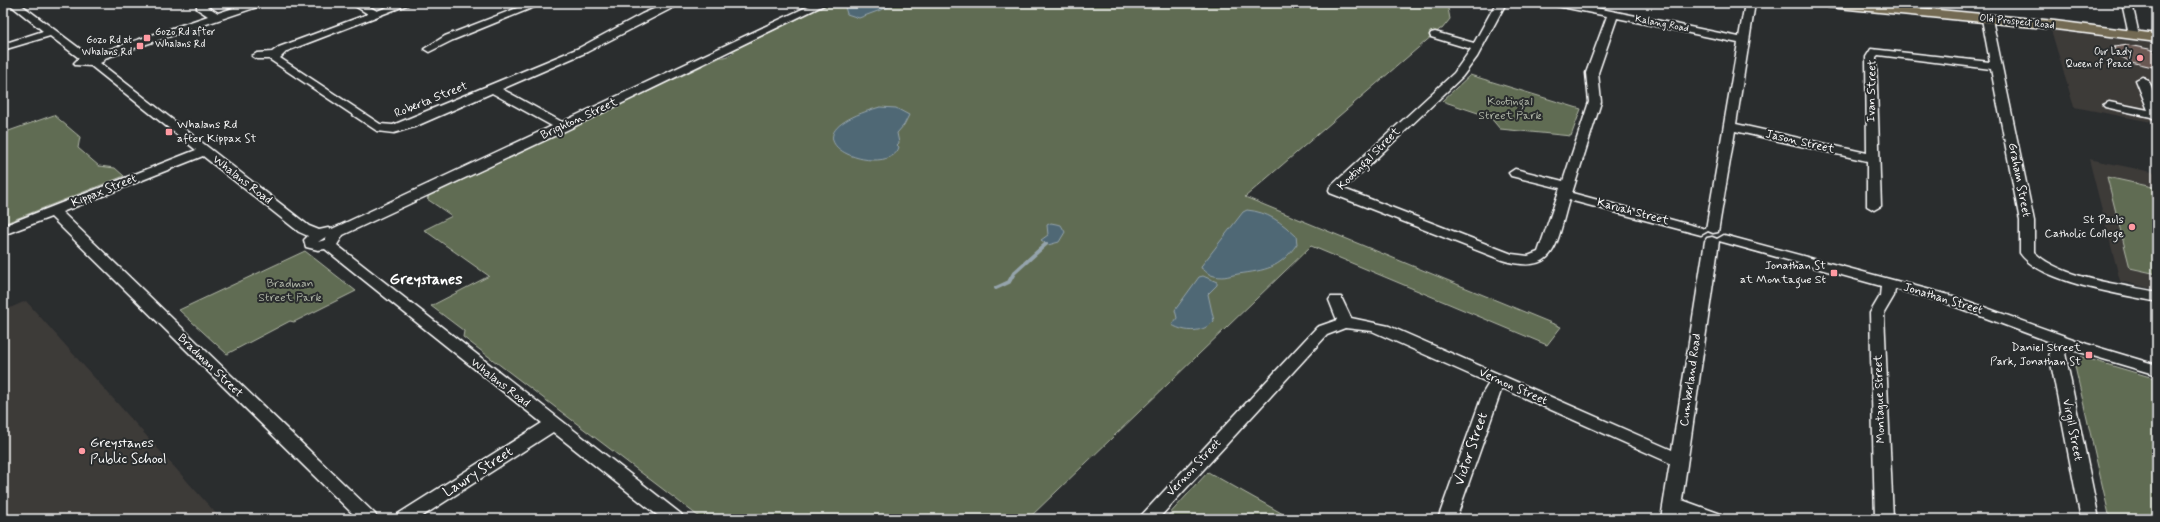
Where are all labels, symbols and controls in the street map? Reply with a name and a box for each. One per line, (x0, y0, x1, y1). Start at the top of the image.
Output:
street label: Kalang Road (1634, 12, 1690, 36)
street label: Old Prospect Road (1979, 12, 2055, 32)
place label: Gozo Rd after Whalans Rd (155, 26, 215, 51)
marker: Gozo Rd after Whalans Rd (142, 33, 152, 43)
place label: Gozo Rd at Whalans Rd (82, 34, 132, 59)
marker: Gozo Rd at Whalans Rd (135, 41, 145, 51)
place label: Our Lady Queen of Peace (2066, 46, 2132, 71)
marker: Our Lady Queen of Peace (2135, 53, 2145, 63)
street label: Ivan Street (1863, 59, 1881, 122)
street label: Roberta Street (392, 78, 470, 122)
street label: Brighton Street (538, 94, 620, 144)
park label: Kootingal Street Park (1478, 94, 1542, 124)
place label: Whalans Rd after Kippax St (177, 117, 257, 147)
street label: Kootingal Street (1334, 124, 1405, 195)
street label: Jason Street (1764, 126, 1836, 158)
marker: Whalans Rd after Kippax St (164, 127, 174, 137)
street label: Graham Street (2004, 141, 2034, 219)
street label: Whalans Road (209, 152, 275, 208)
street label: Kippax Street (69, 170, 139, 211)
street label: Karuah Street (1595, 195, 1671, 229)
place label: St Pauls Catholic College (2044, 212, 2124, 243)
marker: St Pauls Catholic College (2127, 222, 2137, 232)
place label: Jonathan St at Montague St (1740, 258, 1827, 289)
marker: Jonathan St at Montague St (1829, 268, 1839, 278)
district label: Greystanes (390, 269, 462, 290)
park label: Bradman Street Park (258, 276, 322, 306)
street label: Jonathan Street (1902, 279, 1985, 319)
street label: Bradman Street (174, 331, 246, 402)
street label: Cumberland Road (1677, 333, 1705, 427)
place label: Daniel Street Park, Jonathan St (1990, 340, 2081, 370)
marker: Daniel Street Park, Jonathan St (2084, 350, 2094, 360)
street label: Montague Street (1870, 354, 1890, 444)
street label: Whalans Road (467, 355, 533, 411)
street label: Vernon Street (1476, 365, 1550, 409)
street label: Virgil Street (2058, 398, 2086, 463)
street label: Victor Street (1450, 410, 1492, 488)
place label: Greystanes Public School (90, 434, 167, 468)
street label: Vernon Street (1163, 435, 1225, 500)
street label: Lawry Street (440, 443, 516, 501)
marker: Greystanes Public School (77, 446, 87, 456)

